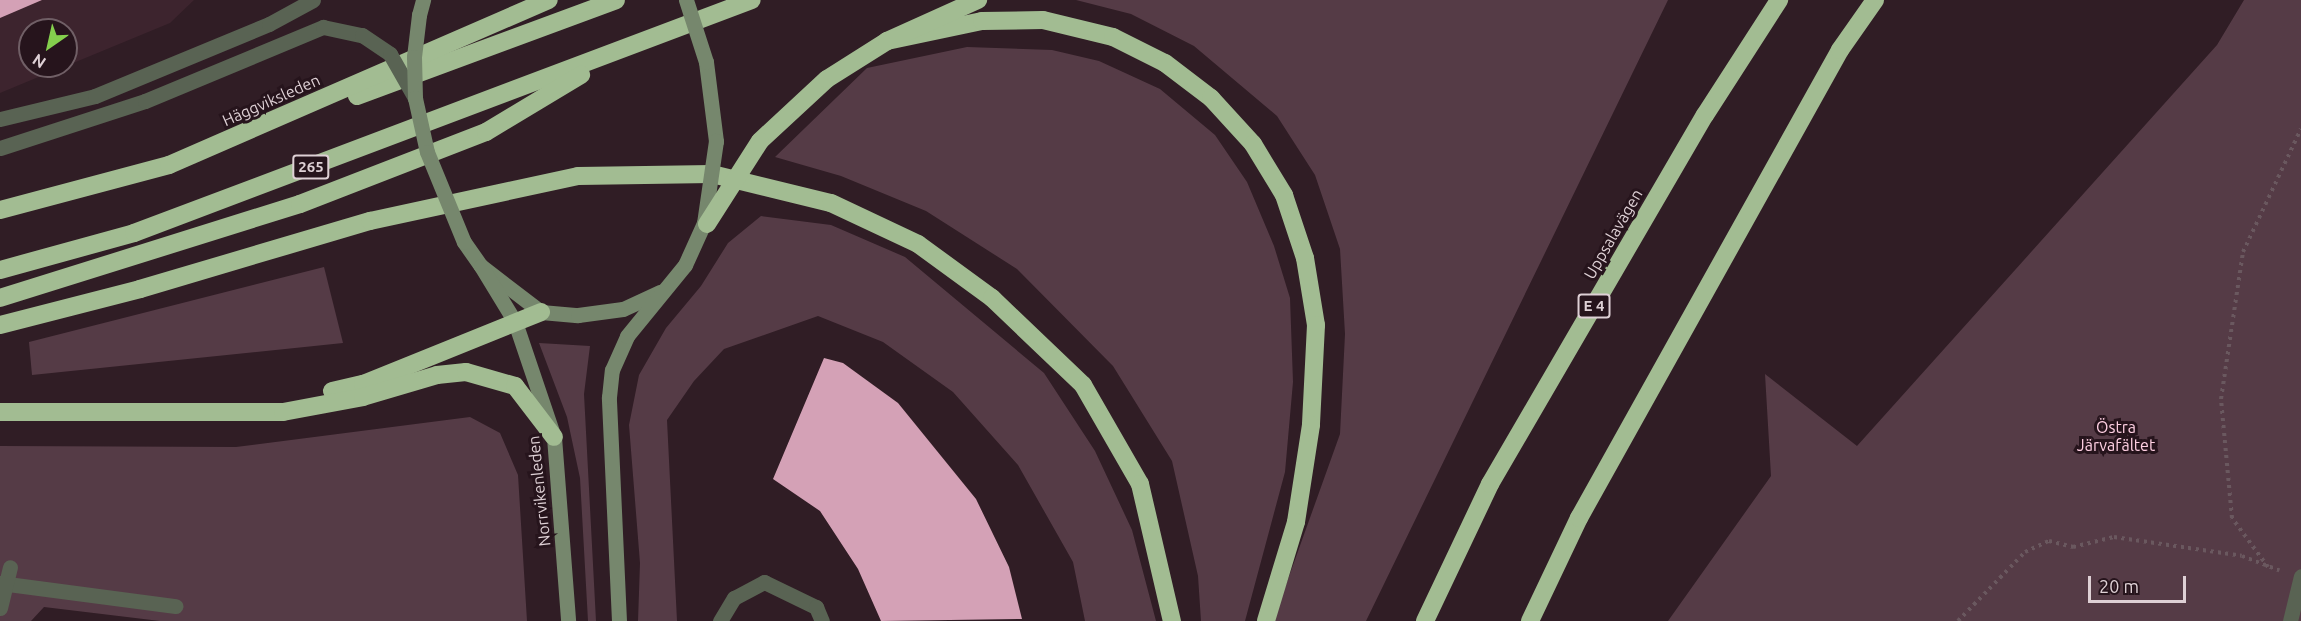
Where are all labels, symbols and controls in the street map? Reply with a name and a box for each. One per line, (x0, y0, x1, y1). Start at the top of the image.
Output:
north arrow (18, 18, 78, 78)
text: N (29, 50, 49, 72)
street label: Häggviksleden (219, 70, 323, 130)
road number: 265 (292, 155, 330, 179)
street label: Uppsalavägen (1580, 186, 1646, 282)
road number: E 4 (1578, 294, 1610, 318)
park label: Östra Järvafältet (2077, 417, 2155, 455)
street label: Norrvikenleden (524, 435, 554, 547)
scale bar (2091, 564, 2188, 602)
text: 20 m (2099, 576, 2139, 596)

